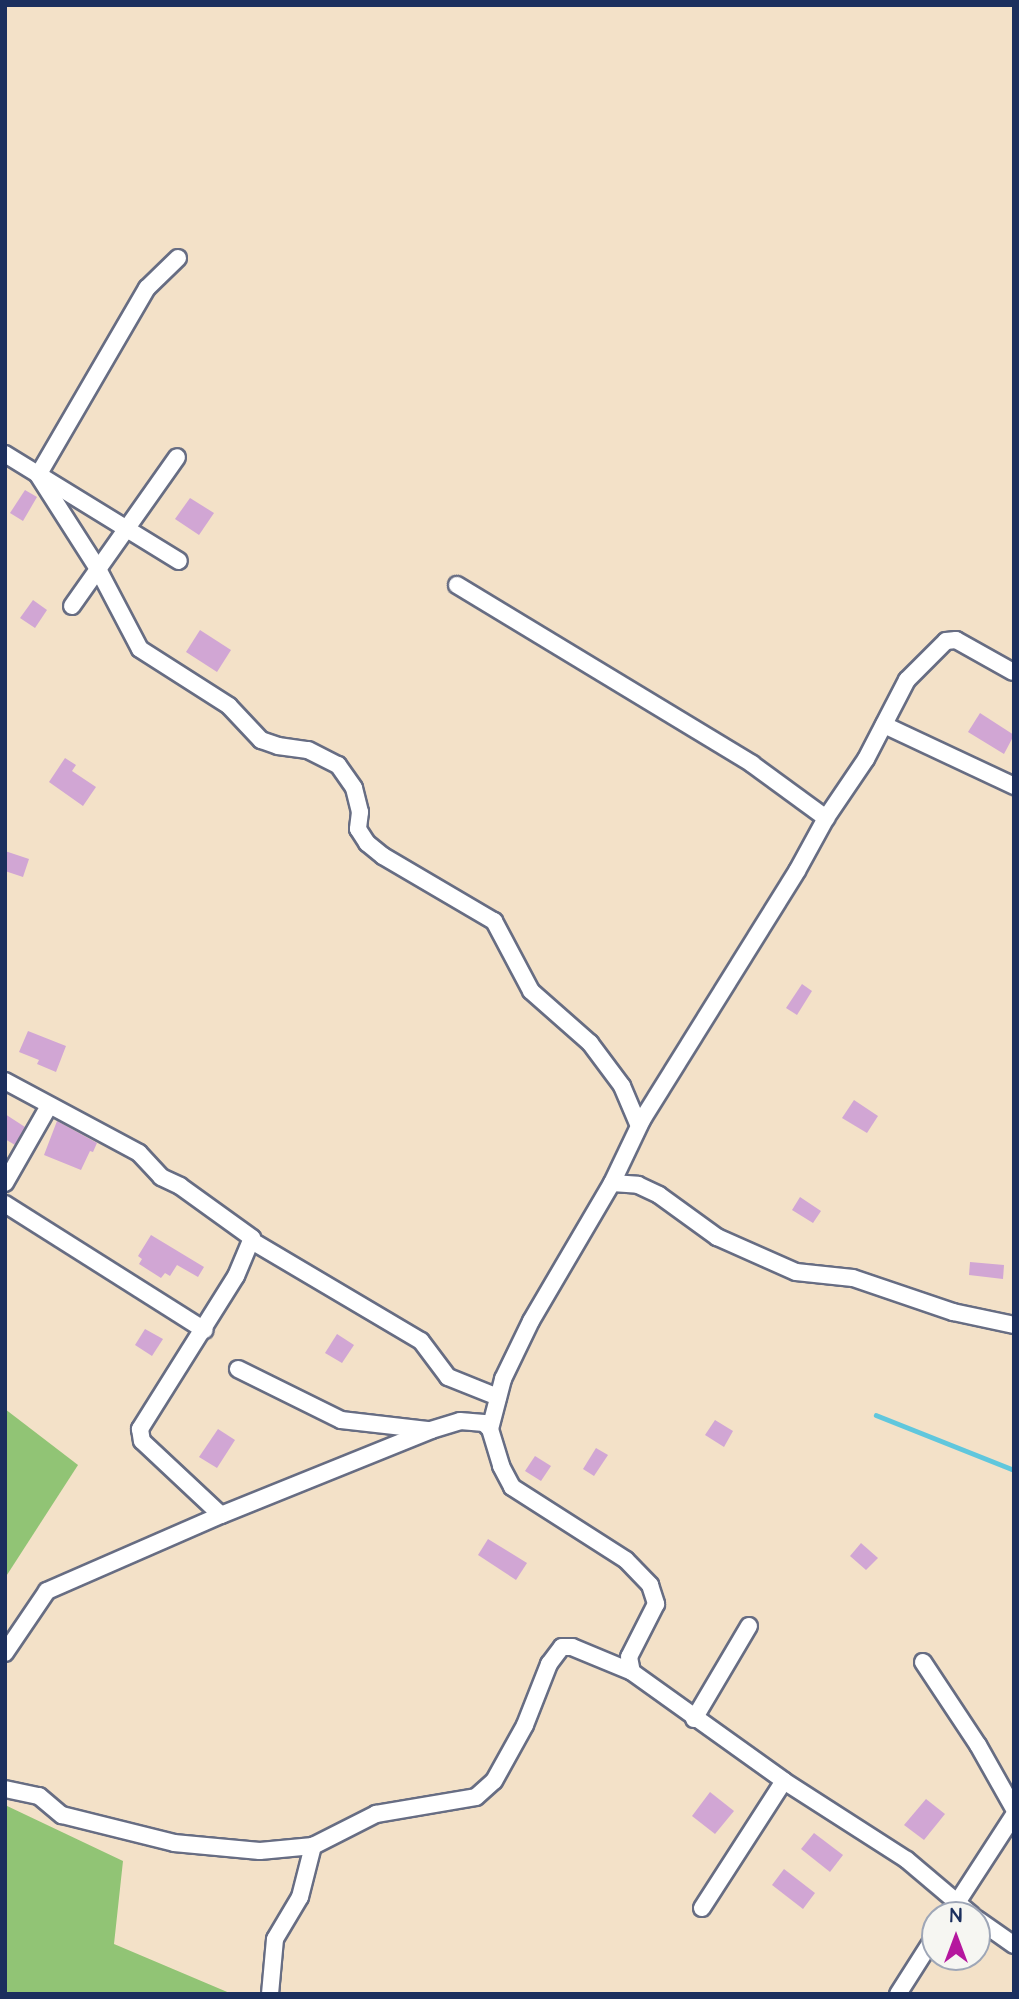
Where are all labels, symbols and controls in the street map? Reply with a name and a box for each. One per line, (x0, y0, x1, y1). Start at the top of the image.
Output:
north arrow (921, 1901, 991, 1971)
text: N (950, 1903, 962, 1930)

